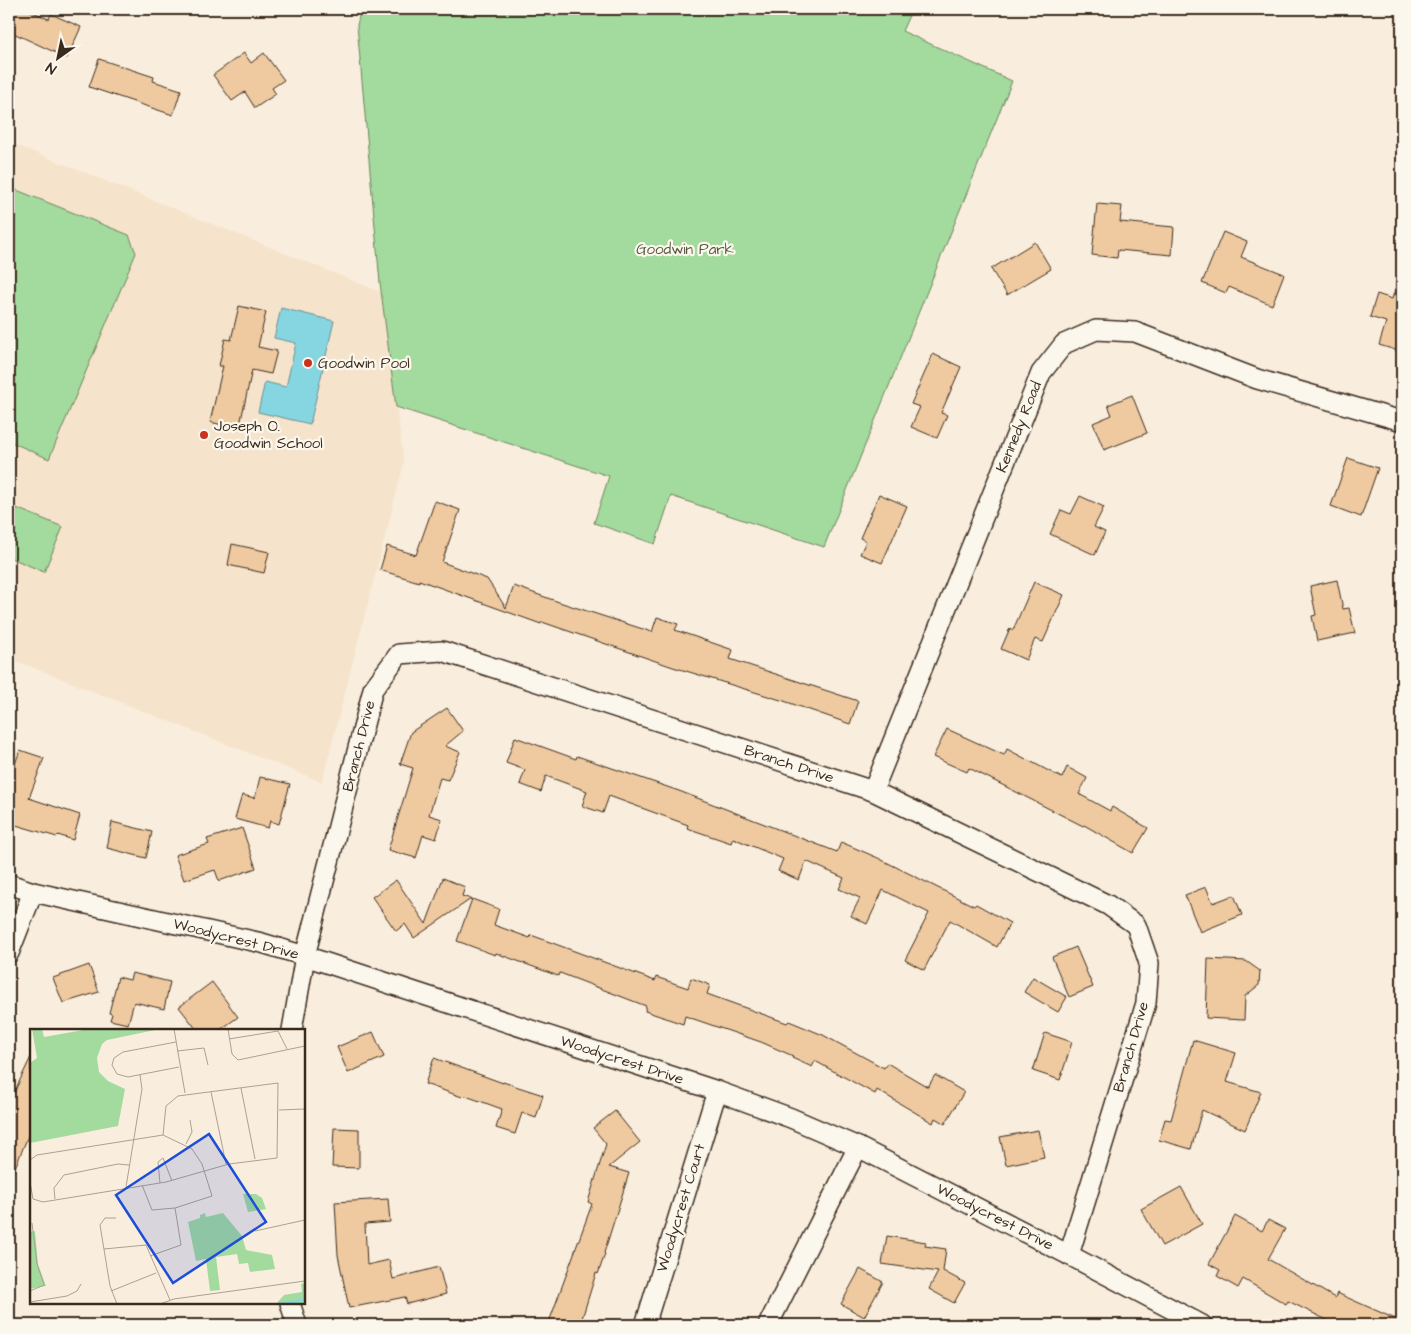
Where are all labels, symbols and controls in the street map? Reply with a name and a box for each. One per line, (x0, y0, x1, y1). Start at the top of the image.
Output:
north arrow (32, 32, 82, 82)
text: N (42, 57, 61, 79)
park label: Goodwin Park (636, 239, 734, 260)
place label: Goodwin Pool (318, 353, 410, 374)
marker: Goodwin Pool (302, 357, 314, 369)
street label: Kennedy Road (991, 378, 1048, 476)
place label: Joseph O. Goodwin School (214, 416, 323, 454)
marker: Joseph O. Goodwin School (198, 429, 210, 441)
street label: Branch Drive (338, 698, 380, 794)
street label: Branch Drive (741, 740, 837, 788)
street label: Woodycrest Drive (171, 913, 301, 966)
street label: Branch Drive (1108, 999, 1154, 1095)
inset map (30, 1029, 305, 1304)
street label: Woodycrest Drive (557, 1030, 686, 1091)
street label: Woodycrest Court (651, 1141, 711, 1275)
street label: Woodycrest Drive (933, 1178, 1057, 1256)

